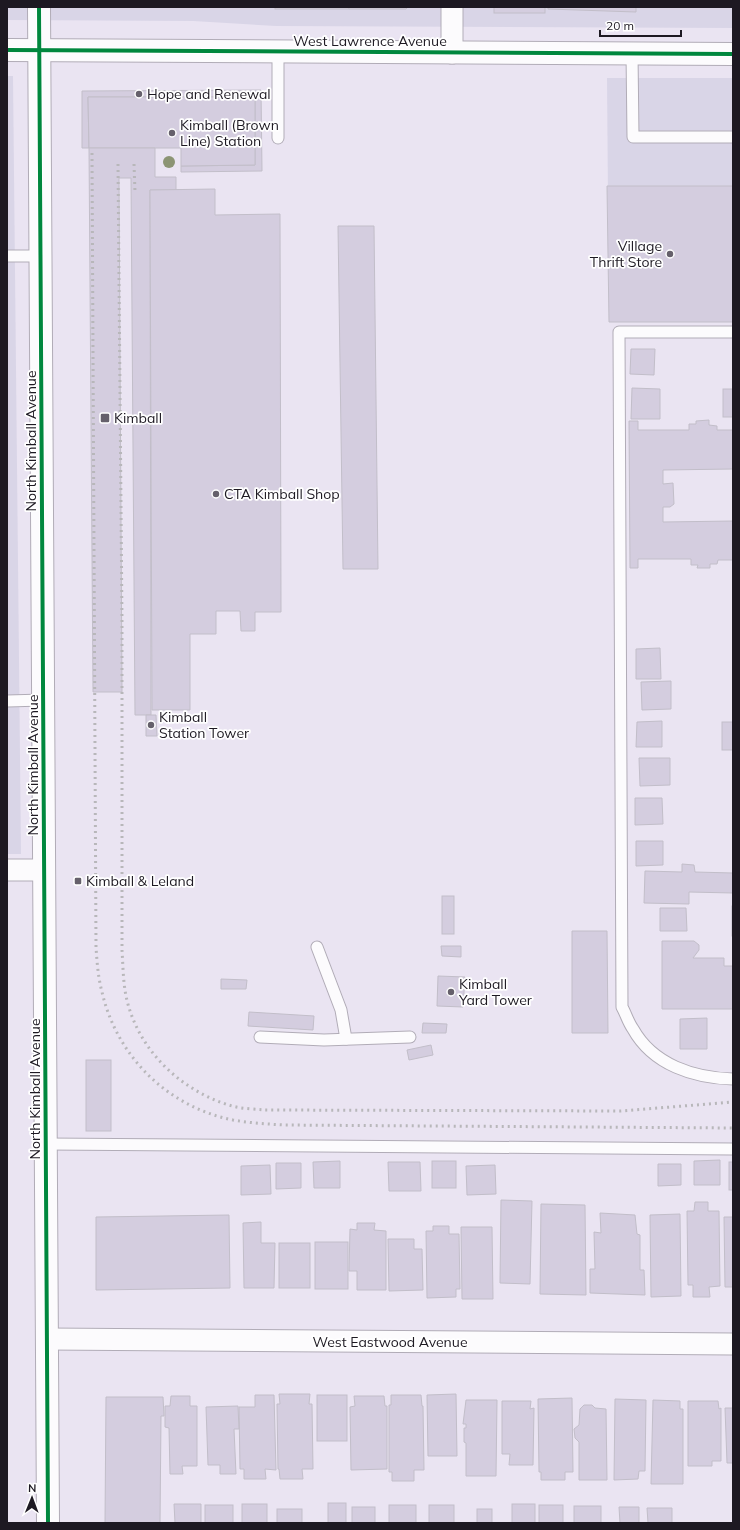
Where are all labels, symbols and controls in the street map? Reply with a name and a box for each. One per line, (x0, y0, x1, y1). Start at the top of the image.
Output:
scale bar (600, 12, 681, 38)
text: 20 m (606, 18, 634, 33)
street label: West Lawrence Avenue (293, 32, 447, 50)
place label: Hope and Renewal (147, 85, 271, 103)
marker: Hope and Renewal (134, 89, 144, 99)
place label: Kimball (Brown Line) Station (180, 116, 279, 150)
marker: Kimball (Brown Line) Station (167, 128, 177, 138)
place label: Village Thrift Store (590, 237, 662, 271)
marker: Village Thrift Store (665, 249, 675, 259)
street label: North Kimball Avenue (22, 370, 40, 512)
place label: Kimball (114, 409, 162, 427)
marker: Kimball (99, 412, 111, 424)
place label: CTA Kimball Shop (224, 485, 340, 503)
marker: CTA Kimball Shop (211, 489, 221, 499)
street label: North Kimball Avenue (24, 694, 42, 836)
place label: Kimball Station Tower (159, 708, 250, 742)
marker: Kimball Station Tower (146, 720, 156, 730)
place label: Kimball & Leland (86, 872, 194, 890)
marker: Kimball & Leland (73, 876, 83, 886)
place label: Kimball Yard Tower (458, 975, 533, 1009)
marker: Kimball Yard Tower (446, 987, 456, 997)
street label: North Kimball Avenue (26, 1018, 44, 1160)
street label: West Eastwood Avenue (312, 1333, 468, 1351)
north arrow (12, 1478, 52, 1518)
text: N (28, 1481, 36, 1495)

